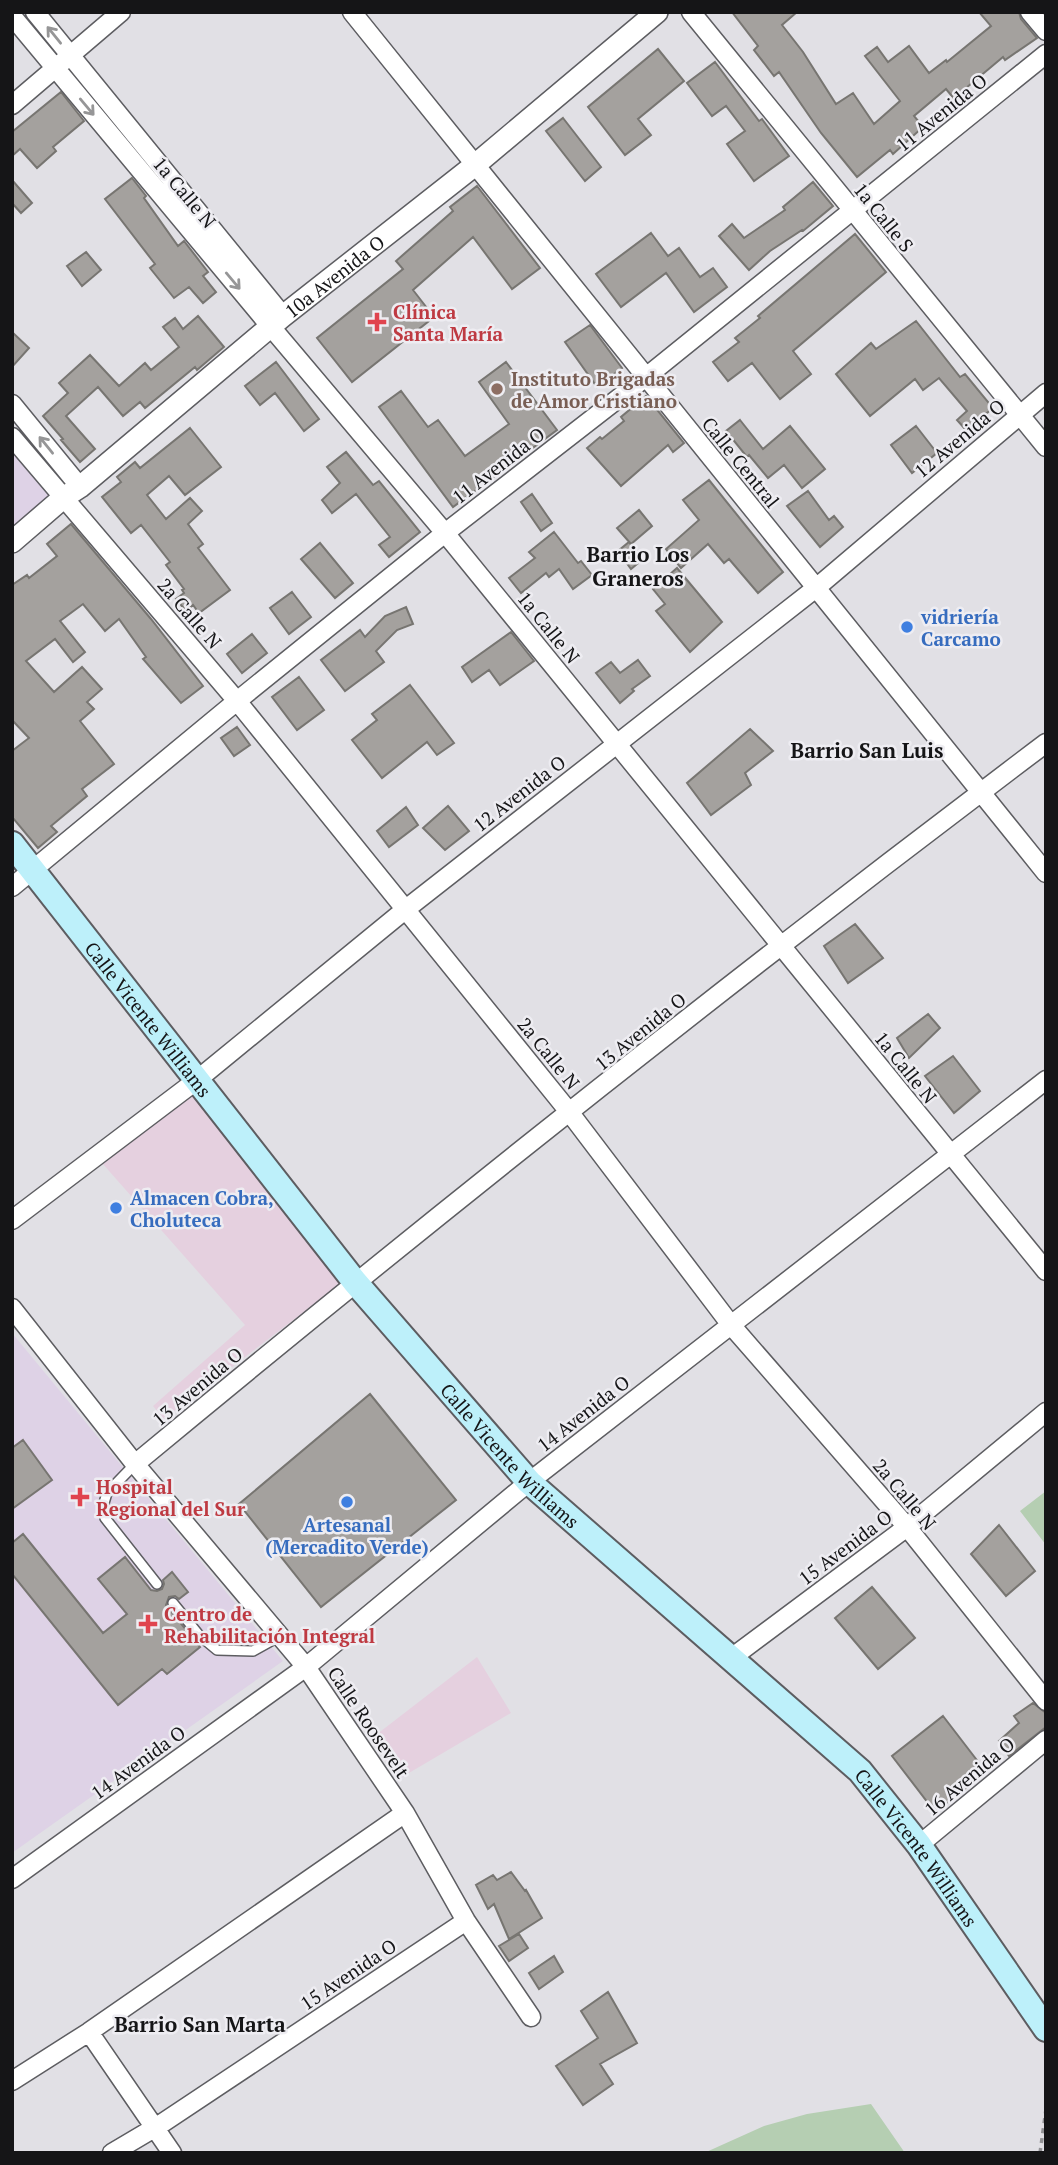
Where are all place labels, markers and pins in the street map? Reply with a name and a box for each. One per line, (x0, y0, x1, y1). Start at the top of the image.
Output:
place label: Clínica Santa María (393, 299, 503, 346)
marker: Clínica Santa María (367, 312, 387, 332)
place label: Instituto Brigadas de Amor Cristiano (511, 366, 677, 413)
marker: Instituto Brigadas de Amor Cristiano (489, 381, 505, 397)
place label: vidriería Carcamo (920, 604, 1001, 651)
marker: vidriería Carcamo (899, 619, 915, 635)
place label: Almacen Cobra, Choluteca (130, 1185, 274, 1232)
marker: Almacen Cobra, Choluteca (108, 1200, 124, 1216)
place label: Hospital Regional del Sur (96, 1474, 246, 1521)
marker: Hospital Regional del Sur (70, 1487, 90, 1507)
marker: Artesanal (Mercadito Verde) (339, 1494, 355, 1510)
place label: Artesanal (Mercadito Verde) (265, 1512, 429, 1559)
place label: Centro de Rehabilitación Integral (164, 1601, 375, 1648)
marker: Centro de Rehabilitación Integral (138, 1614, 158, 1634)

